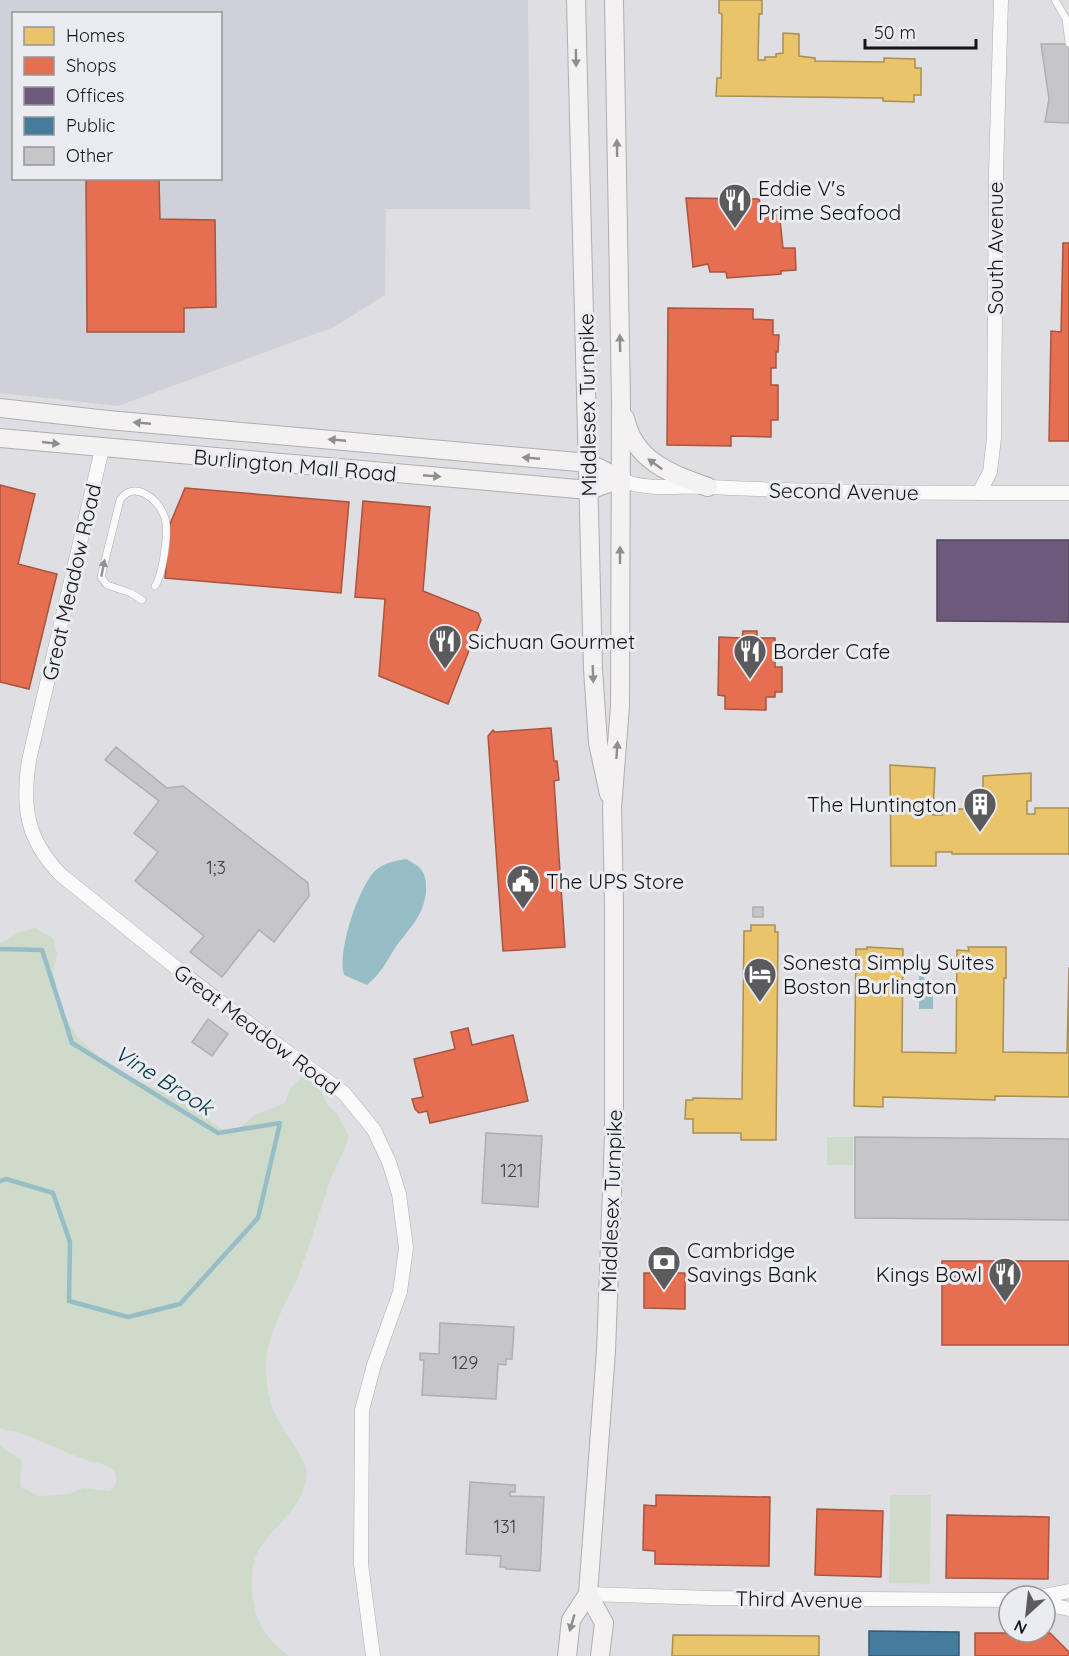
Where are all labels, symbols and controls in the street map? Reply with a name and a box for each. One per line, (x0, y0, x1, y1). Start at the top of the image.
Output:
legend (12, 12, 222, 180)
scale bar (865, 12, 976, 50)
text: 50 m (874, 21, 916, 44)
text: Homes (66, 24, 125, 47)
one-way arrow (571, 49, 581, 68)
text: Shops (66, 54, 117, 77)
text: Offices (66, 84, 125, 107)
text: Public (66, 114, 115, 137)
one-way arrow (612, 139, 621, 158)
text: Other (66, 144, 113, 167)
place label: Eddie V's Prime Seafood (758, 175, 901, 225)
street label: South Avenue (982, 181, 1008, 315)
restaurant icon: Eddie V's Prime Seafood (717, 182, 753, 229)
street label: Middlesex Turnpike (572, 313, 602, 497)
one-way arrow (615, 334, 625, 353)
one-way arrow (133, 418, 152, 428)
one-way arrow (327, 435, 346, 445)
one-way arrow (42, 439, 61, 448)
street label: Burlington Mall Road (193, 443, 397, 487)
one-way arrow (521, 453, 540, 463)
one-way arrow (648, 458, 663, 470)
one-way arrow (423, 471, 442, 481)
street label: Second Avenue (769, 477, 919, 505)
street label: Great Meadow Road (36, 481, 106, 683)
one-way arrow (615, 545, 625, 564)
one-way arrow (99, 558, 108, 577)
restaurant icon: Sichuan Gourmet (427, 623, 463, 670)
place label: Sichuan Gourmet (468, 628, 635, 654)
restaurant icon: Border Cafe (732, 633, 768, 680)
place label: Border Cafe (773, 638, 890, 664)
one-way arrow (589, 665, 598, 684)
one-way arrow (612, 740, 622, 759)
building icon: The Huntington (962, 786, 998, 833)
place label: The Huntington (807, 791, 957, 817)
house number: 1;3 (206, 856, 226, 879)
public building icon: The UPS Store (505, 863, 541, 910)
place label: The UPS Store (546, 868, 684, 894)
place label: Sonesta Simply Suites Boston Burlington (783, 949, 994, 999)
hotel icon: Sonesta Simply Suites Boston Burlington (742, 956, 778, 1003)
street label: Great Meadow Road (169, 958, 345, 1100)
water label: Vine Brook (109, 1039, 220, 1123)
street label: Middlesex Turnpike (595, 1109, 627, 1293)
house number: 121 (500, 1159, 524, 1182)
place label: Cambridge Savings Bank (687, 1237, 817, 1287)
bank icon: Cambridge Savings Bank (646, 1244, 682, 1291)
restaurant icon: Kings Bowl (987, 1256, 1023, 1303)
place label: Kings Bowl (876, 1261, 982, 1287)
house number: 129 (452, 1351, 478, 1374)
house number: 131 (494, 1515, 516, 1538)
north arrow (997, 1584, 1057, 1644)
street label: Third Avenue (735, 1585, 863, 1613)
one-way arrow (567, 1614, 576, 1632)
text: N (1010, 1616, 1030, 1639)

